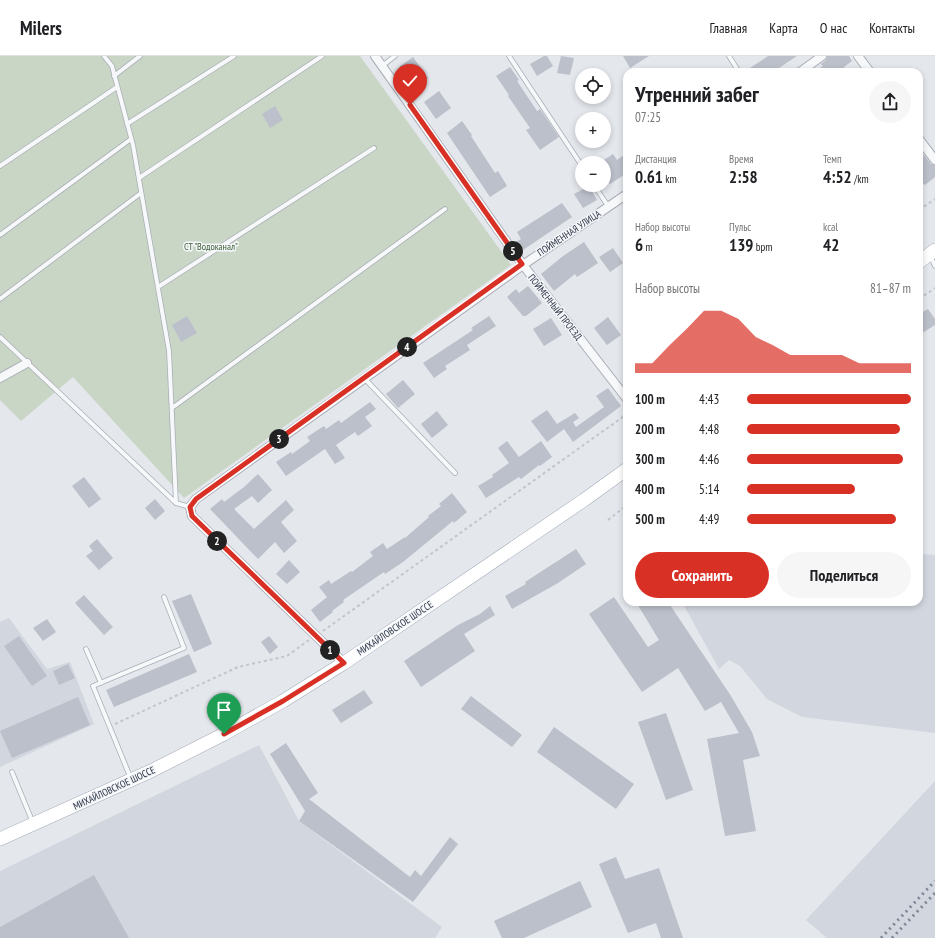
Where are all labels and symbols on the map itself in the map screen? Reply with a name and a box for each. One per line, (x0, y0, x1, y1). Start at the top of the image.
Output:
pin (393, 64, 427, 105)
street label: ПОЙМЕННАЯ УЛИЦА (535, 207, 603, 259)
park label: СТ "Водоканал" (184, 240, 238, 253)
pin: 5 (503, 241, 523, 261)
street label: ПОЙМЕННЫЙ ПРОЕЗД (525, 271, 585, 343)
pin: 4 (397, 337, 417, 357)
pin: 3 (269, 429, 289, 449)
pin: 2 (207, 531, 227, 551)
street label: МИХАЙЛОВСКОЕ ШОССЕ (354, 598, 436, 658)
pin: 1 (320, 640, 340, 660)
pin (207, 693, 241, 734)
street label: МИХАЙЛОВСКОЕ ШОССЕ (71, 763, 157, 813)

